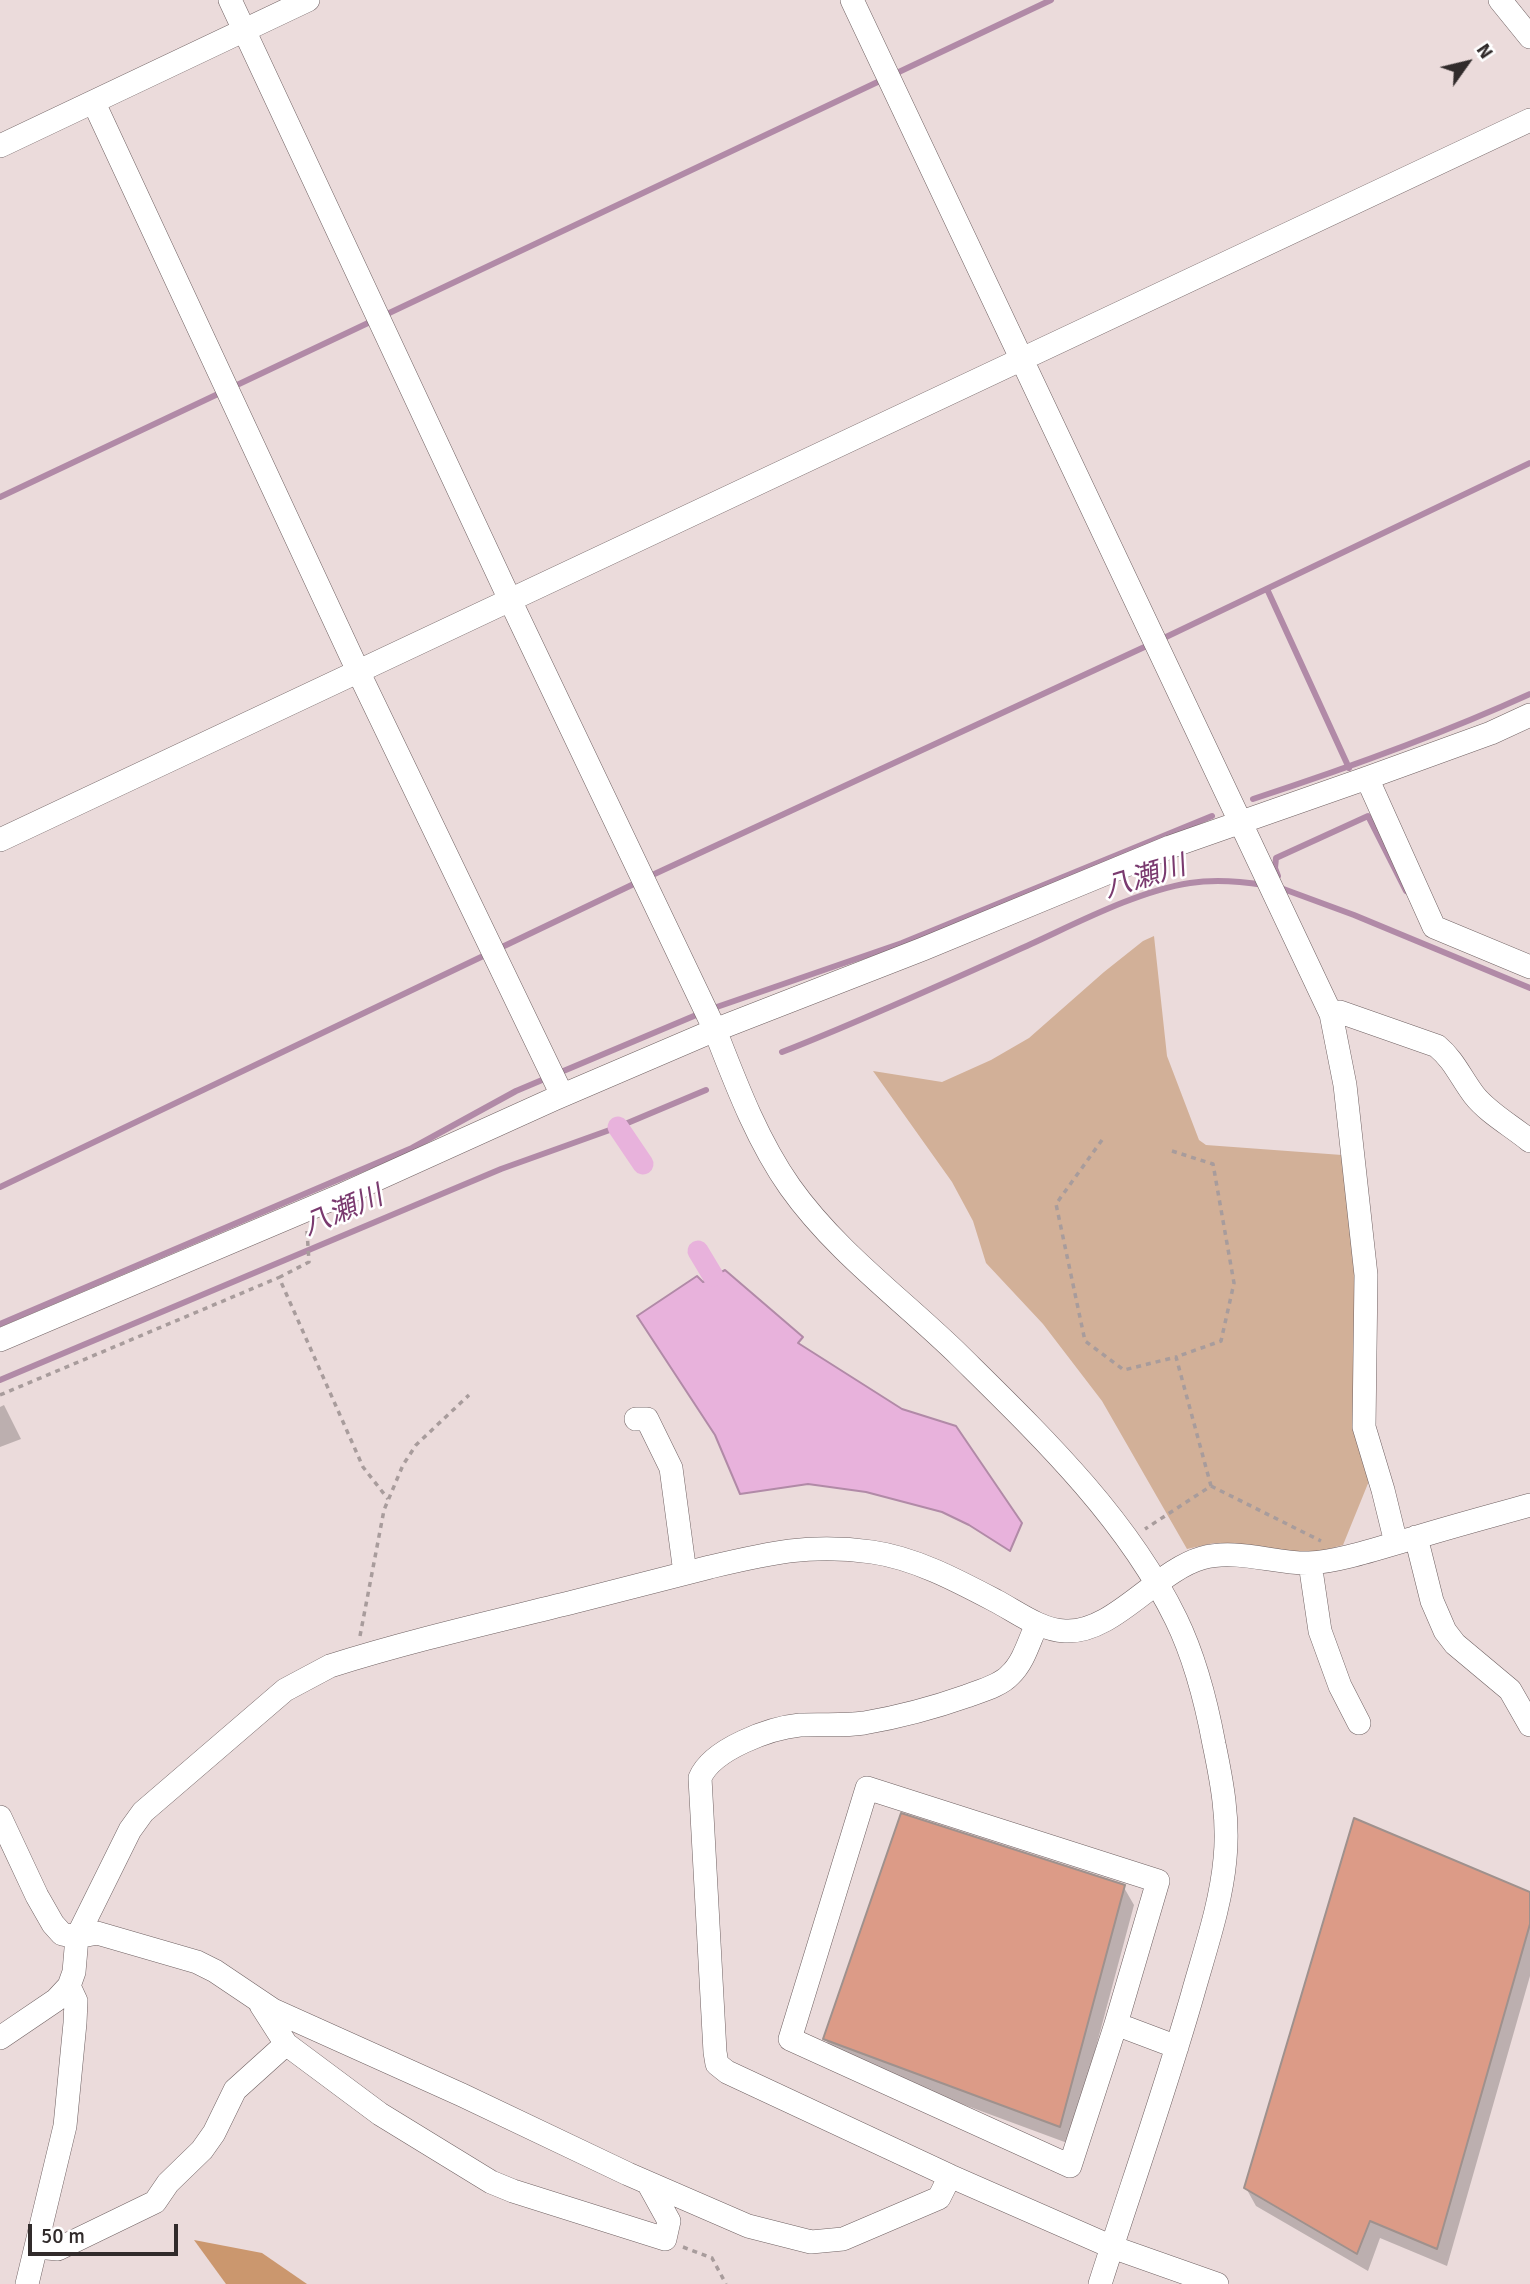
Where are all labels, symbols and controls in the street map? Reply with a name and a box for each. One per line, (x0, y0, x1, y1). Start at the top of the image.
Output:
north arrow (1432, 28, 1502, 98)
text: N (1471, 39, 1498, 63)
water label: 八瀬川 (1100, 850, 1190, 906)
water label: 八瀬川 (298, 1180, 388, 1244)
scale bar (32, 2210, 182, 2254)
text: 50 m (41, 2223, 85, 2249)

